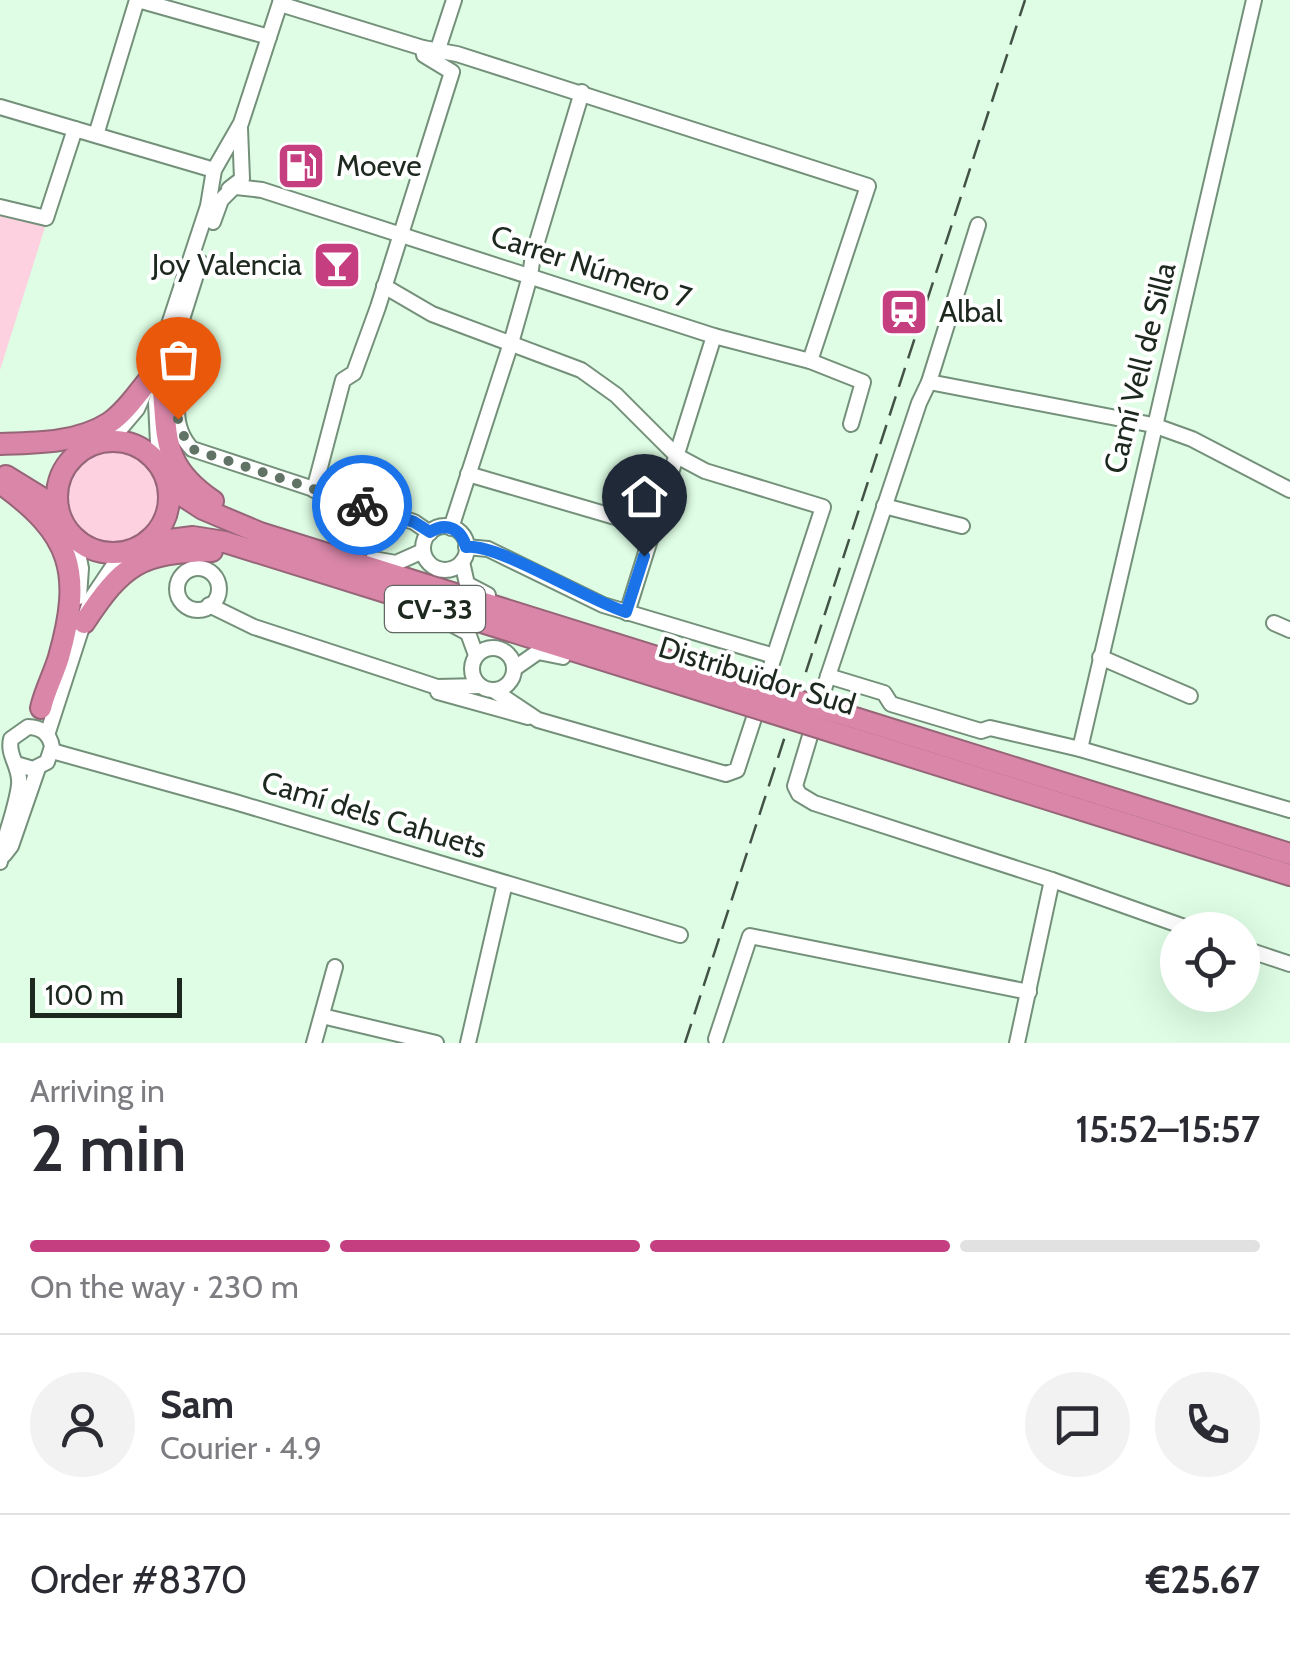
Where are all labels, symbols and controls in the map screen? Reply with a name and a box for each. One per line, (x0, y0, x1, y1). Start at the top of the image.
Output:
fuel station icon: Moeve (275, 140, 327, 192)
place label: Moeve (336, 147, 422, 184)
street label: Carrer Número 7 (486, 217, 696, 316)
bar icon: Joy Valencia (311, 239, 363, 291)
place label: Joy Valencia (151, 246, 303, 283)
street label: Camí Vell de Silla (1095, 258, 1184, 477)
station icon: Albal (878, 286, 930, 338)
place label: Albal (939, 293, 1002, 330)
pin (136, 317, 221, 420)
icon: bag (151, 332, 206, 387)
pin (602, 454, 687, 557)
courier (312, 455, 412, 555)
icon: home (617, 469, 672, 524)
icon: bike (335, 478, 390, 533)
road number: CV-33 (385, 586, 485, 632)
street label: Distribuïdor Sud (654, 628, 860, 723)
street label: Camí dels Cahuets (257, 763, 491, 866)
map controls (1160, 912, 1260, 1012)
button: locate (1160, 912, 1260, 1012)
scale bar (30, 973, 182, 1018)
text: 100 m (45, 978, 124, 1012)
text: Arriving in (30, 1071, 165, 1110)
text: 15:52–15:57 (1076, 1105, 1260, 1152)
text: 2 min (30, 1108, 187, 1187)
text: On the way · 230 m (30, 1267, 299, 1306)
button: person (30, 1372, 135, 1477)
button: chat (1025, 1372, 1130, 1477)
button: phone (1155, 1372, 1260, 1477)
text: Sam (160, 1381, 234, 1428)
text: Courier · 4.9 (160, 1428, 322, 1467)
text: Order #8370 (30, 1556, 247, 1603)
text: €25.67 (1146, 1556, 1260, 1603)

